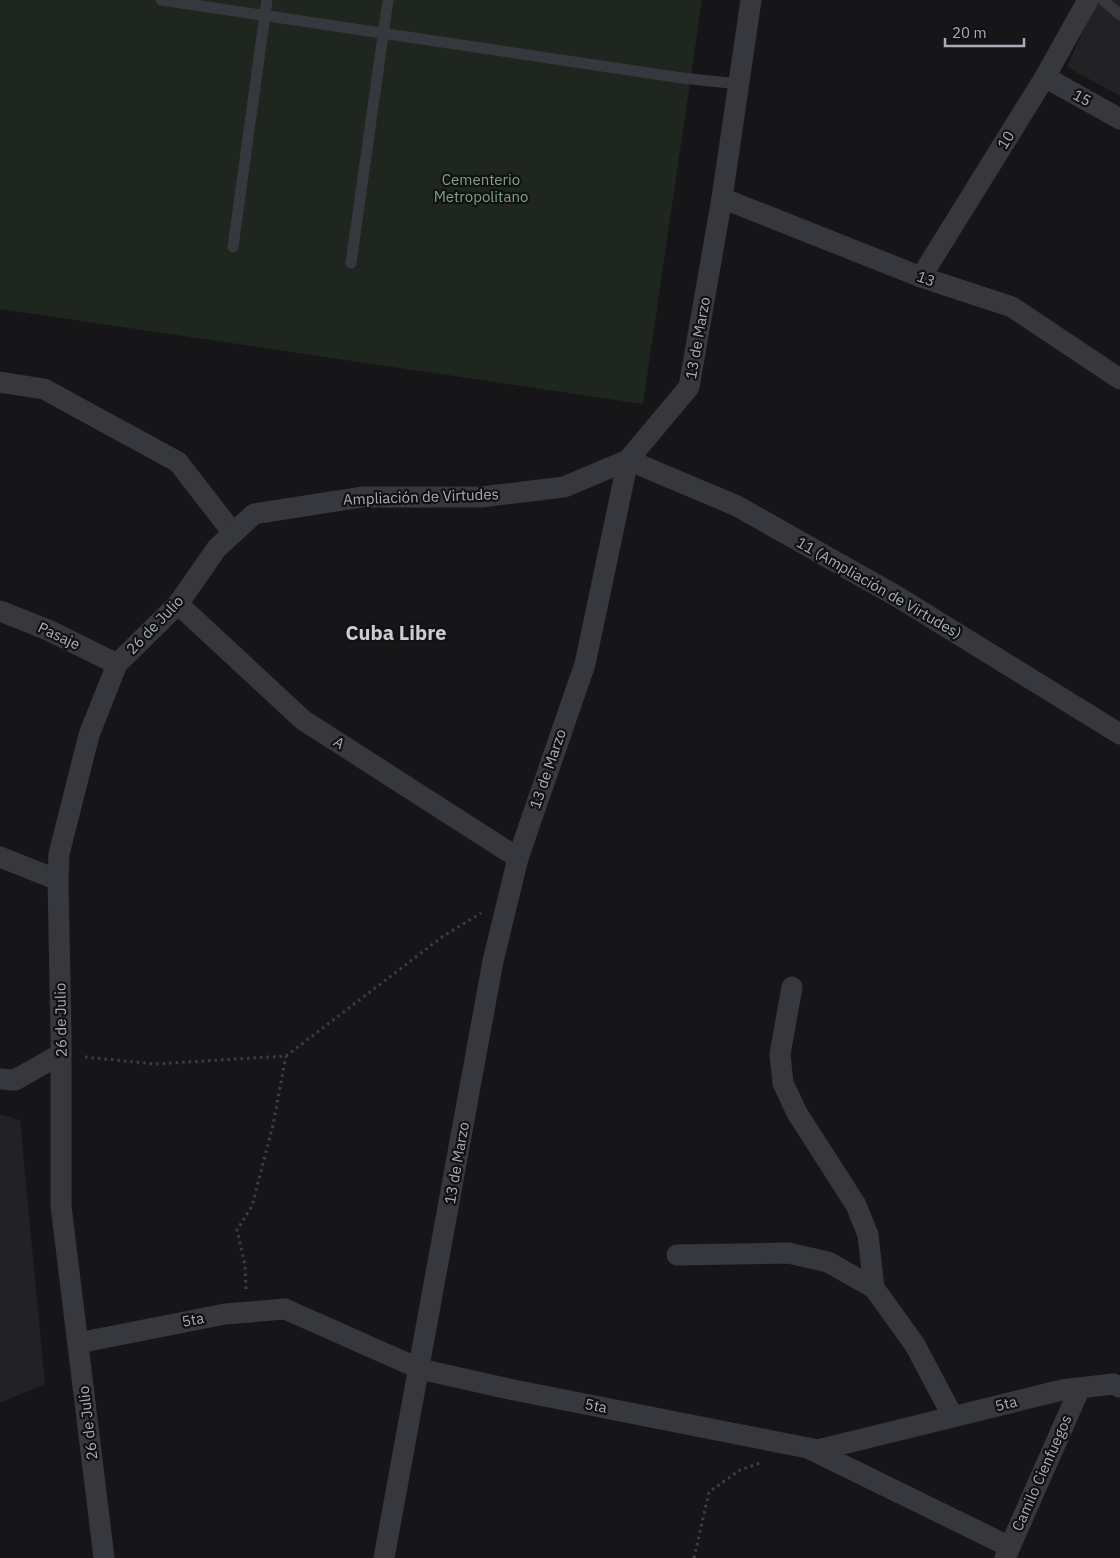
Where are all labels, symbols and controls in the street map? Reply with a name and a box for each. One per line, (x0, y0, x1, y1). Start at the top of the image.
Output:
scale bar (945, 15, 1024, 47)
text: 20 m (952, 23, 987, 42)
street label: 15 (1070, 85, 1095, 110)
street label: 10 (993, 127, 1018, 152)
park label: Cementerio Metropolitano (434, 170, 528, 206)
street label: 13 (914, 267, 938, 291)
street label: 13 de Marzo (681, 295, 714, 380)
street label: Ampliación de Virtudes (343, 484, 499, 509)
street label: 11 (Ampliación de Virtudes) (793, 532, 965, 643)
street label: 26 de Julio (122, 591, 187, 658)
street label: Pasaje (35, 618, 83, 654)
district label: Cuba Libre (346, 619, 446, 646)
street label: 13 de Marzo (525, 727, 570, 811)
street label: A (330, 732, 349, 753)
street label: 26 de Julio (50, 983, 71, 1057)
street label: 13 de Marzo (440, 1120, 473, 1205)
street label: 5ta (180, 1308, 206, 1331)
street label: 26 de Julio (74, 1385, 101, 1461)
street label: 5ta (993, 1392, 1019, 1415)
street label: 5ta (583, 1394, 609, 1417)
street label: Camilo Cienfuegos (1007, 1412, 1076, 1534)

